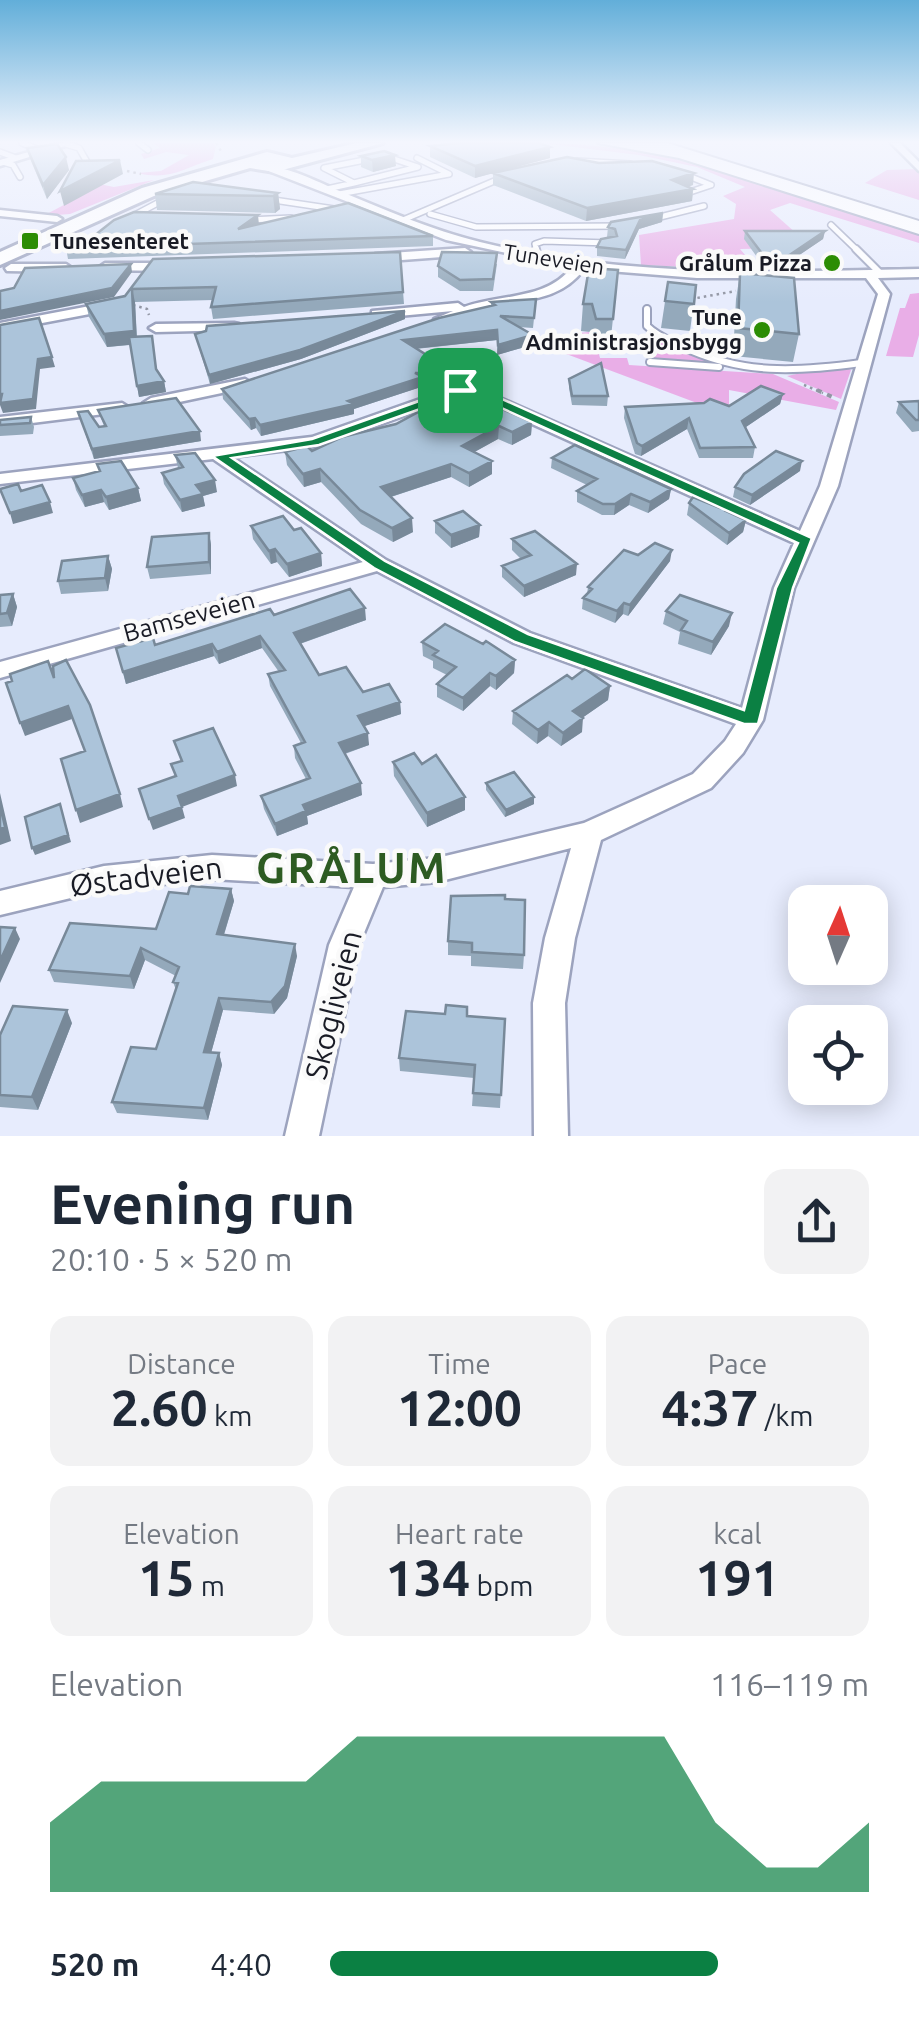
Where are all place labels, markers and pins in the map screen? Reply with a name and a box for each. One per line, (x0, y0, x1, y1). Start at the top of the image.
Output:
place label: Tunesenteret (50, 228, 189, 253)
marker: Tunesenteret (19, 230, 41, 252)
place label: Grålum Pizza (679, 250, 812, 275)
marker: Grålum Pizza (821, 252, 843, 274)
place label: Tune Administrasjonsbygg (526, 304, 742, 354)
marker: Tune Administrasjonsbygg (751, 319, 773, 341)
pin (418, 348, 503, 433)

